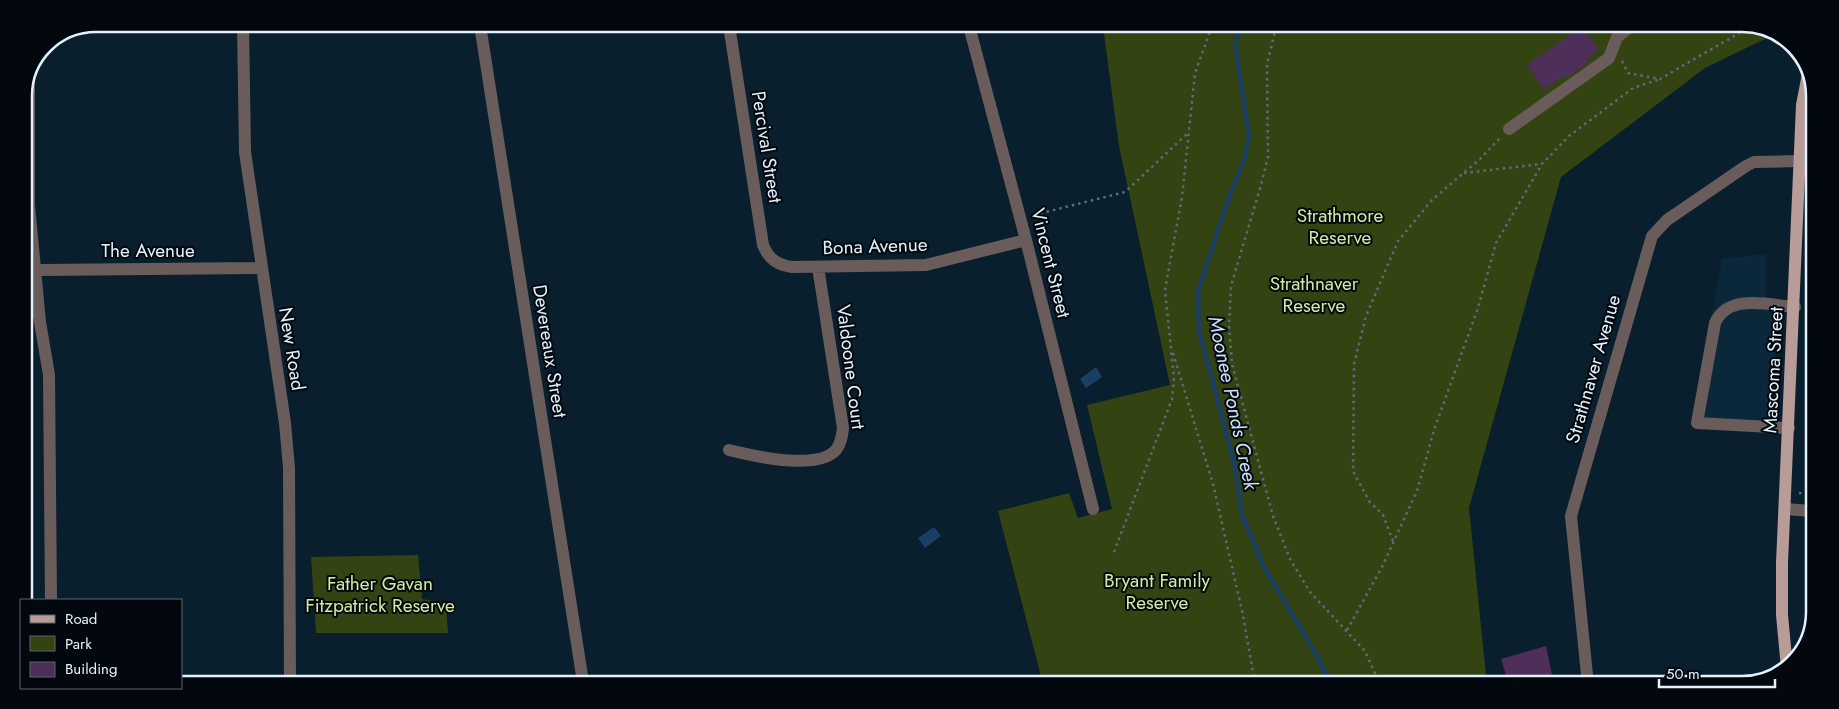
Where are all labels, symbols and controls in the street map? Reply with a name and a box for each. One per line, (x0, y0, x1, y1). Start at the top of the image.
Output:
street label: Percival Street (745, 89, 789, 205)
park label: Strathmore Reserve (1297, 202, 1383, 251)
street label: Vincent Street (1024, 205, 1078, 321)
street label: Bona Avenue (822, 231, 928, 261)
street label: The Avenue (101, 237, 195, 264)
park label: Strathnaver Reserve (1270, 270, 1359, 319)
street label: Devereaux Street (526, 282, 574, 420)
street label: Strathnaver Avenue (1559, 291, 1627, 446)
street label: Valdoone Court (830, 303, 872, 431)
street label: New Road (272, 305, 312, 393)
street label: Mascoma Street (1756, 306, 1790, 434)
water label: Moonee Ponds Creek (1200, 313, 1266, 494)
park label: Bryant Family Reserve (1104, 567, 1211, 616)
park label: Father Gavan Fitzpatrick Reserve (305, 570, 455, 619)
legend (20, 599, 182, 689)
text: Road (65, 608, 97, 630)
text: Park (65, 633, 92, 655)
scale bar (1659, 656, 1775, 688)
text: Building (65, 658, 117, 680)
text: 50 m (1666, 663, 1700, 685)

